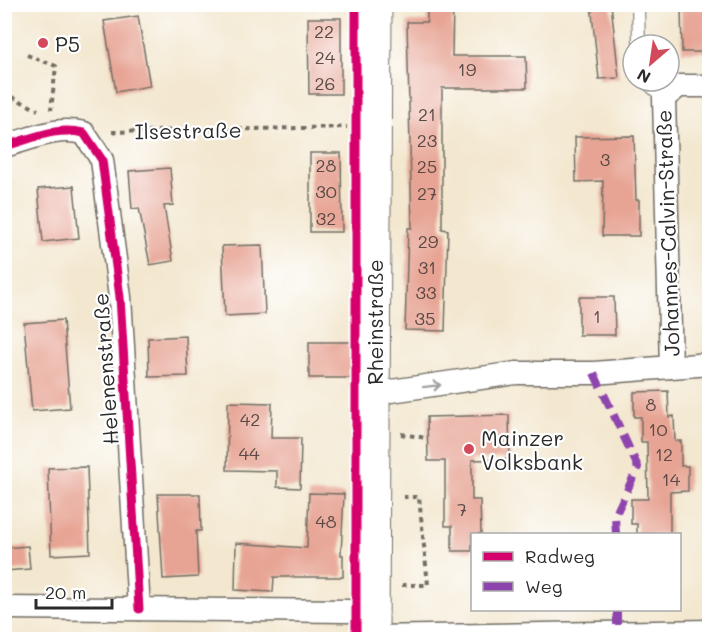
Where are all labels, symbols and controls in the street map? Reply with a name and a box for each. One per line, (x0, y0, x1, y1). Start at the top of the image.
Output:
house number: 22 (314, 19, 334, 43)
place label: P5 (55, 30, 80, 57)
north arrow (621, 33, 681, 93)
marker: P5 (36, 36, 50, 50)
house number: 24 (315, 45, 336, 69)
house number: 19 (458, 57, 477, 81)
text: N (633, 64, 654, 89)
house number: 26 (315, 71, 335, 95)
house number: 21 (418, 102, 436, 126)
street label: Johannes-Calvin-Straße (649, 109, 685, 357)
street label: Ilsestraße (134, 116, 242, 144)
house number: 23 (417, 128, 437, 152)
house number: 3 (600, 147, 610, 171)
house number: 28 (316, 153, 337, 177)
house number: 25 (417, 154, 437, 178)
house number: 30 (315, 179, 337, 203)
house number: 27 (417, 181, 437, 205)
house number: 32 (316, 206, 336, 230)
house number: 29 (418, 229, 439, 253)
house number: 31 (418, 255, 436, 279)
street label: Rheinstraße (361, 259, 388, 385)
house number: 33 (415, 280, 437, 304)
street label: Helenenstraße (86, 292, 124, 446)
house number: 1 (593, 304, 601, 328)
house number: 35 (414, 306, 436, 330)
one-way arrow (421, 380, 441, 391)
house number: 8 (646, 392, 657, 416)
house number: 42 (240, 407, 260, 431)
house number: 10 (648, 417, 668, 441)
place label: Mainzer Volksbank (481, 424, 583, 475)
house number: 44 (238, 441, 260, 465)
marker: Mainzer Volksbank (462, 442, 476, 456)
house number: 12 (655, 442, 673, 466)
house number: 14 (662, 467, 681, 491)
house number: 7 (457, 497, 467, 521)
house number: 48 (315, 509, 337, 533)
legend (471, 533, 681, 611)
text: Radweg (525, 544, 595, 568)
scale bar (36, 572, 112, 610)
text: Weg (525, 574, 562, 598)
text: 20 m (45, 580, 86, 604)

